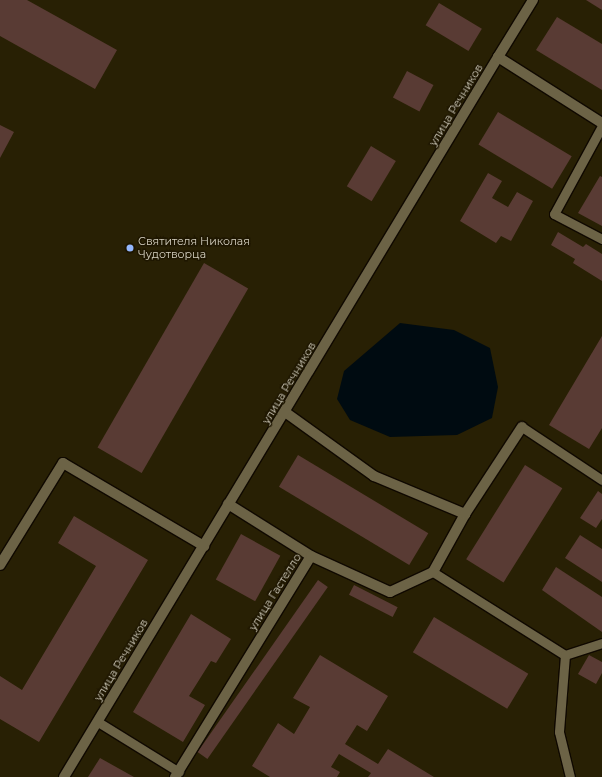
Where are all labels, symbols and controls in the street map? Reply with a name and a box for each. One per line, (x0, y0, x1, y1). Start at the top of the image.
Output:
street label: улица Речников (426, 62, 486, 148)
place label: Святителя Николая Чудотворца (138, 235, 250, 261)
marker: Святителя Николая Чудотворца (125, 243, 135, 253)
street label: улица Речников (259, 340, 319, 426)
street label: улица Гастелло (246, 551, 304, 633)
street label: улица Речников (91, 617, 151, 703)

